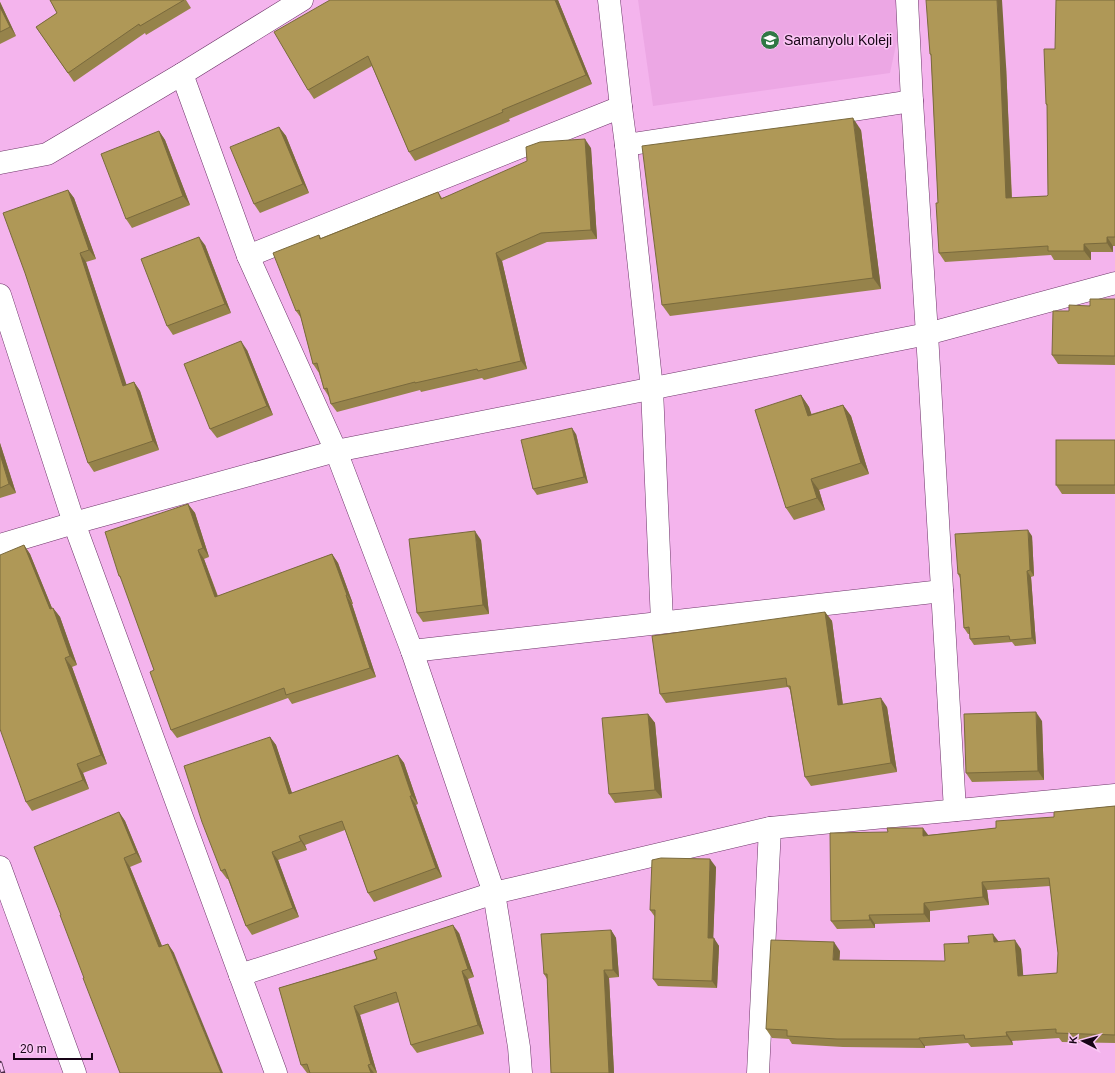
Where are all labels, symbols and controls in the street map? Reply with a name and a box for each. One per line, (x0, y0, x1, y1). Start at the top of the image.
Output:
school or university icon: Samanyolu Koleji (759, 29, 781, 51)
place label: Samanyolu Koleji (784, 32, 892, 48)
north arrow (1063, 1021, 1103, 1061)
scale bar (14, 1035, 92, 1061)
text: K (1067, 1035, 1079, 1045)
text: 20 m (20, 1042, 47, 1056)

